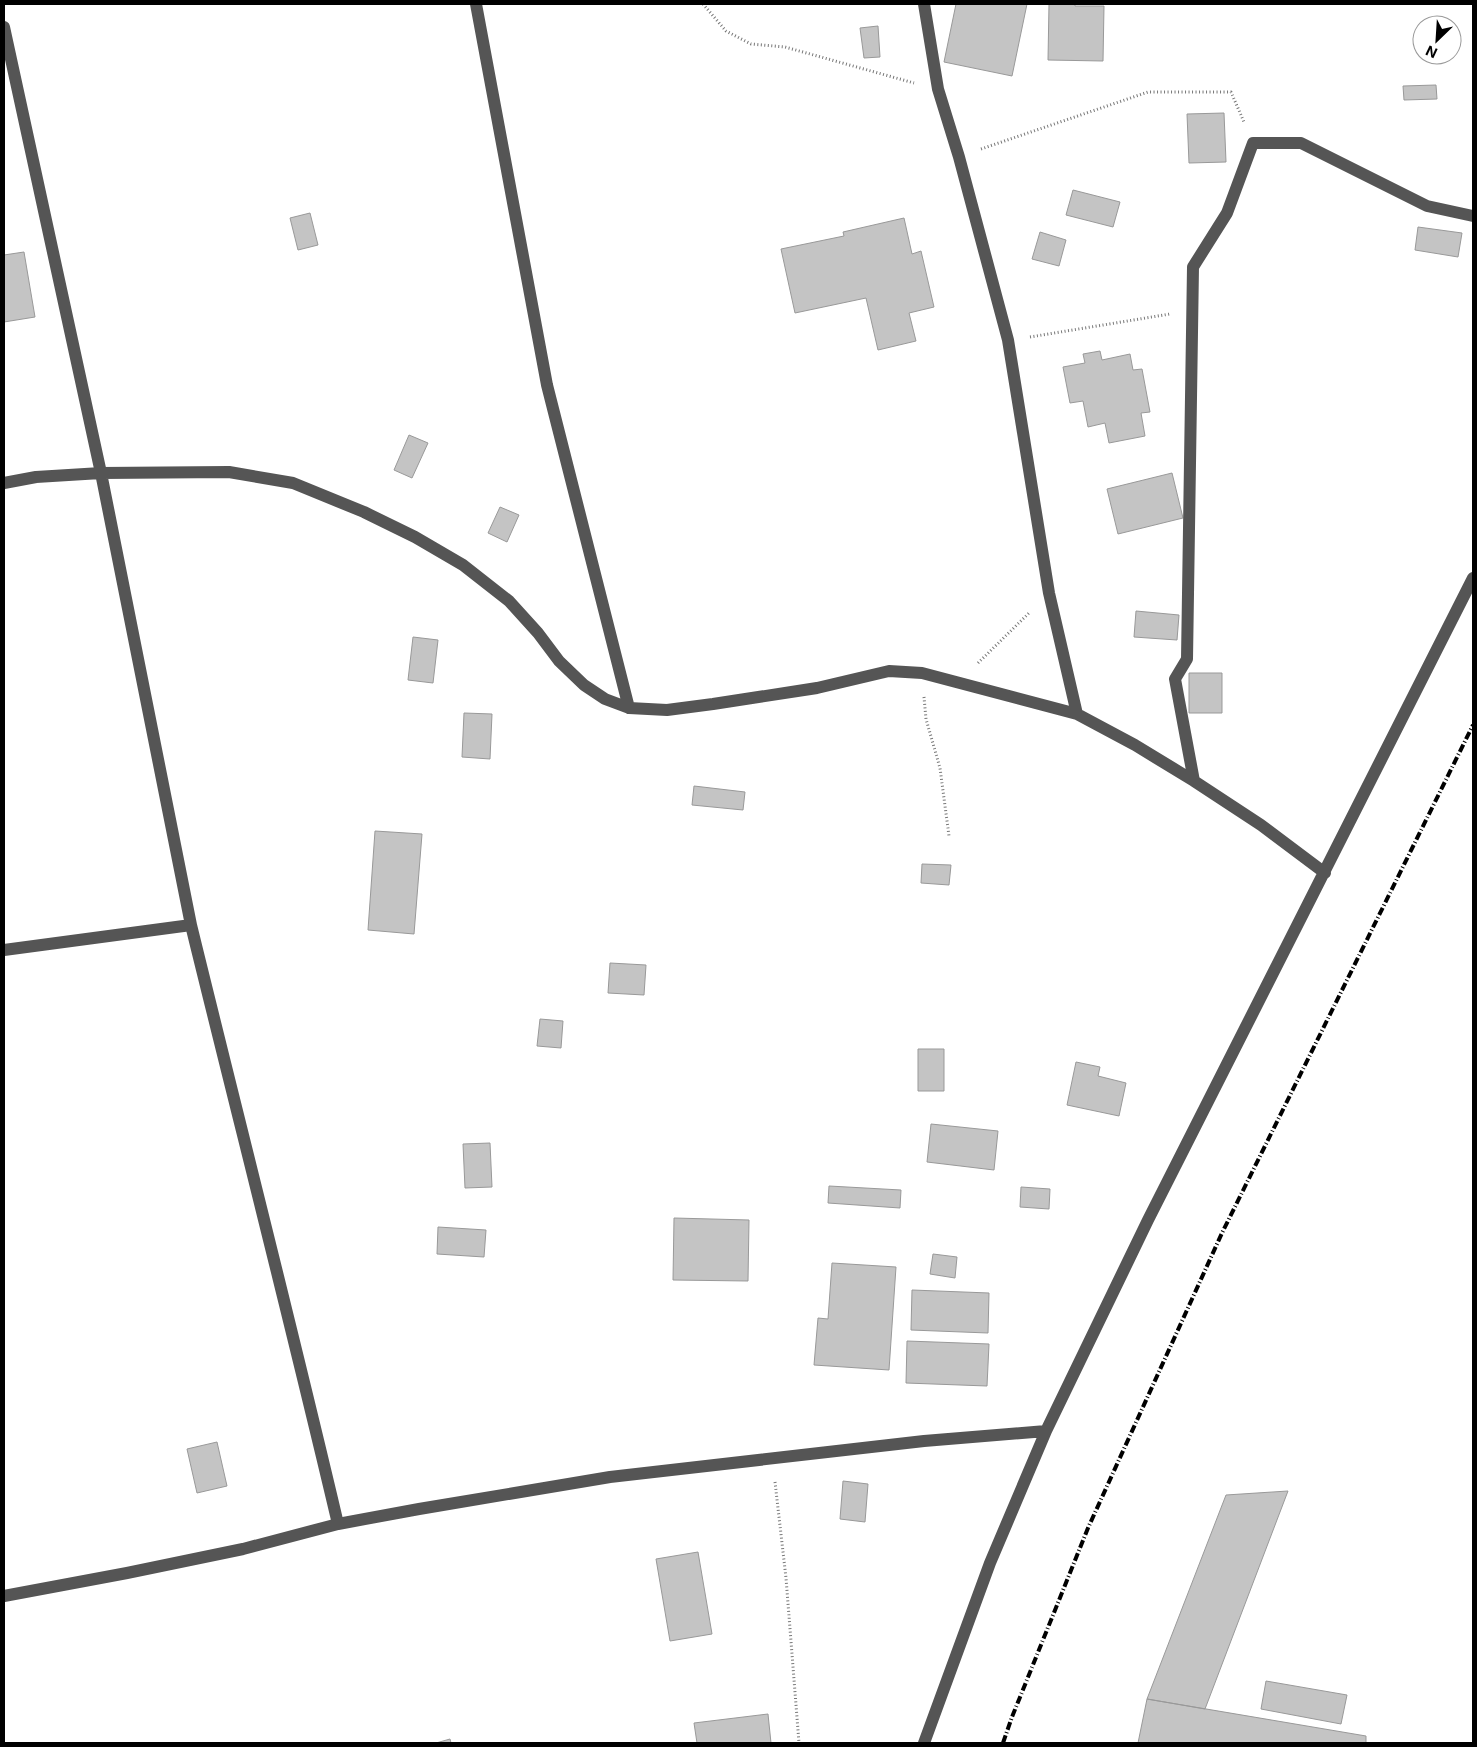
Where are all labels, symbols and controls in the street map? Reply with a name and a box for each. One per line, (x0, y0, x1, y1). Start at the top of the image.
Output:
north arrow (1412, 15, 1462, 65)
text: N (1423, 42, 1440, 62)

